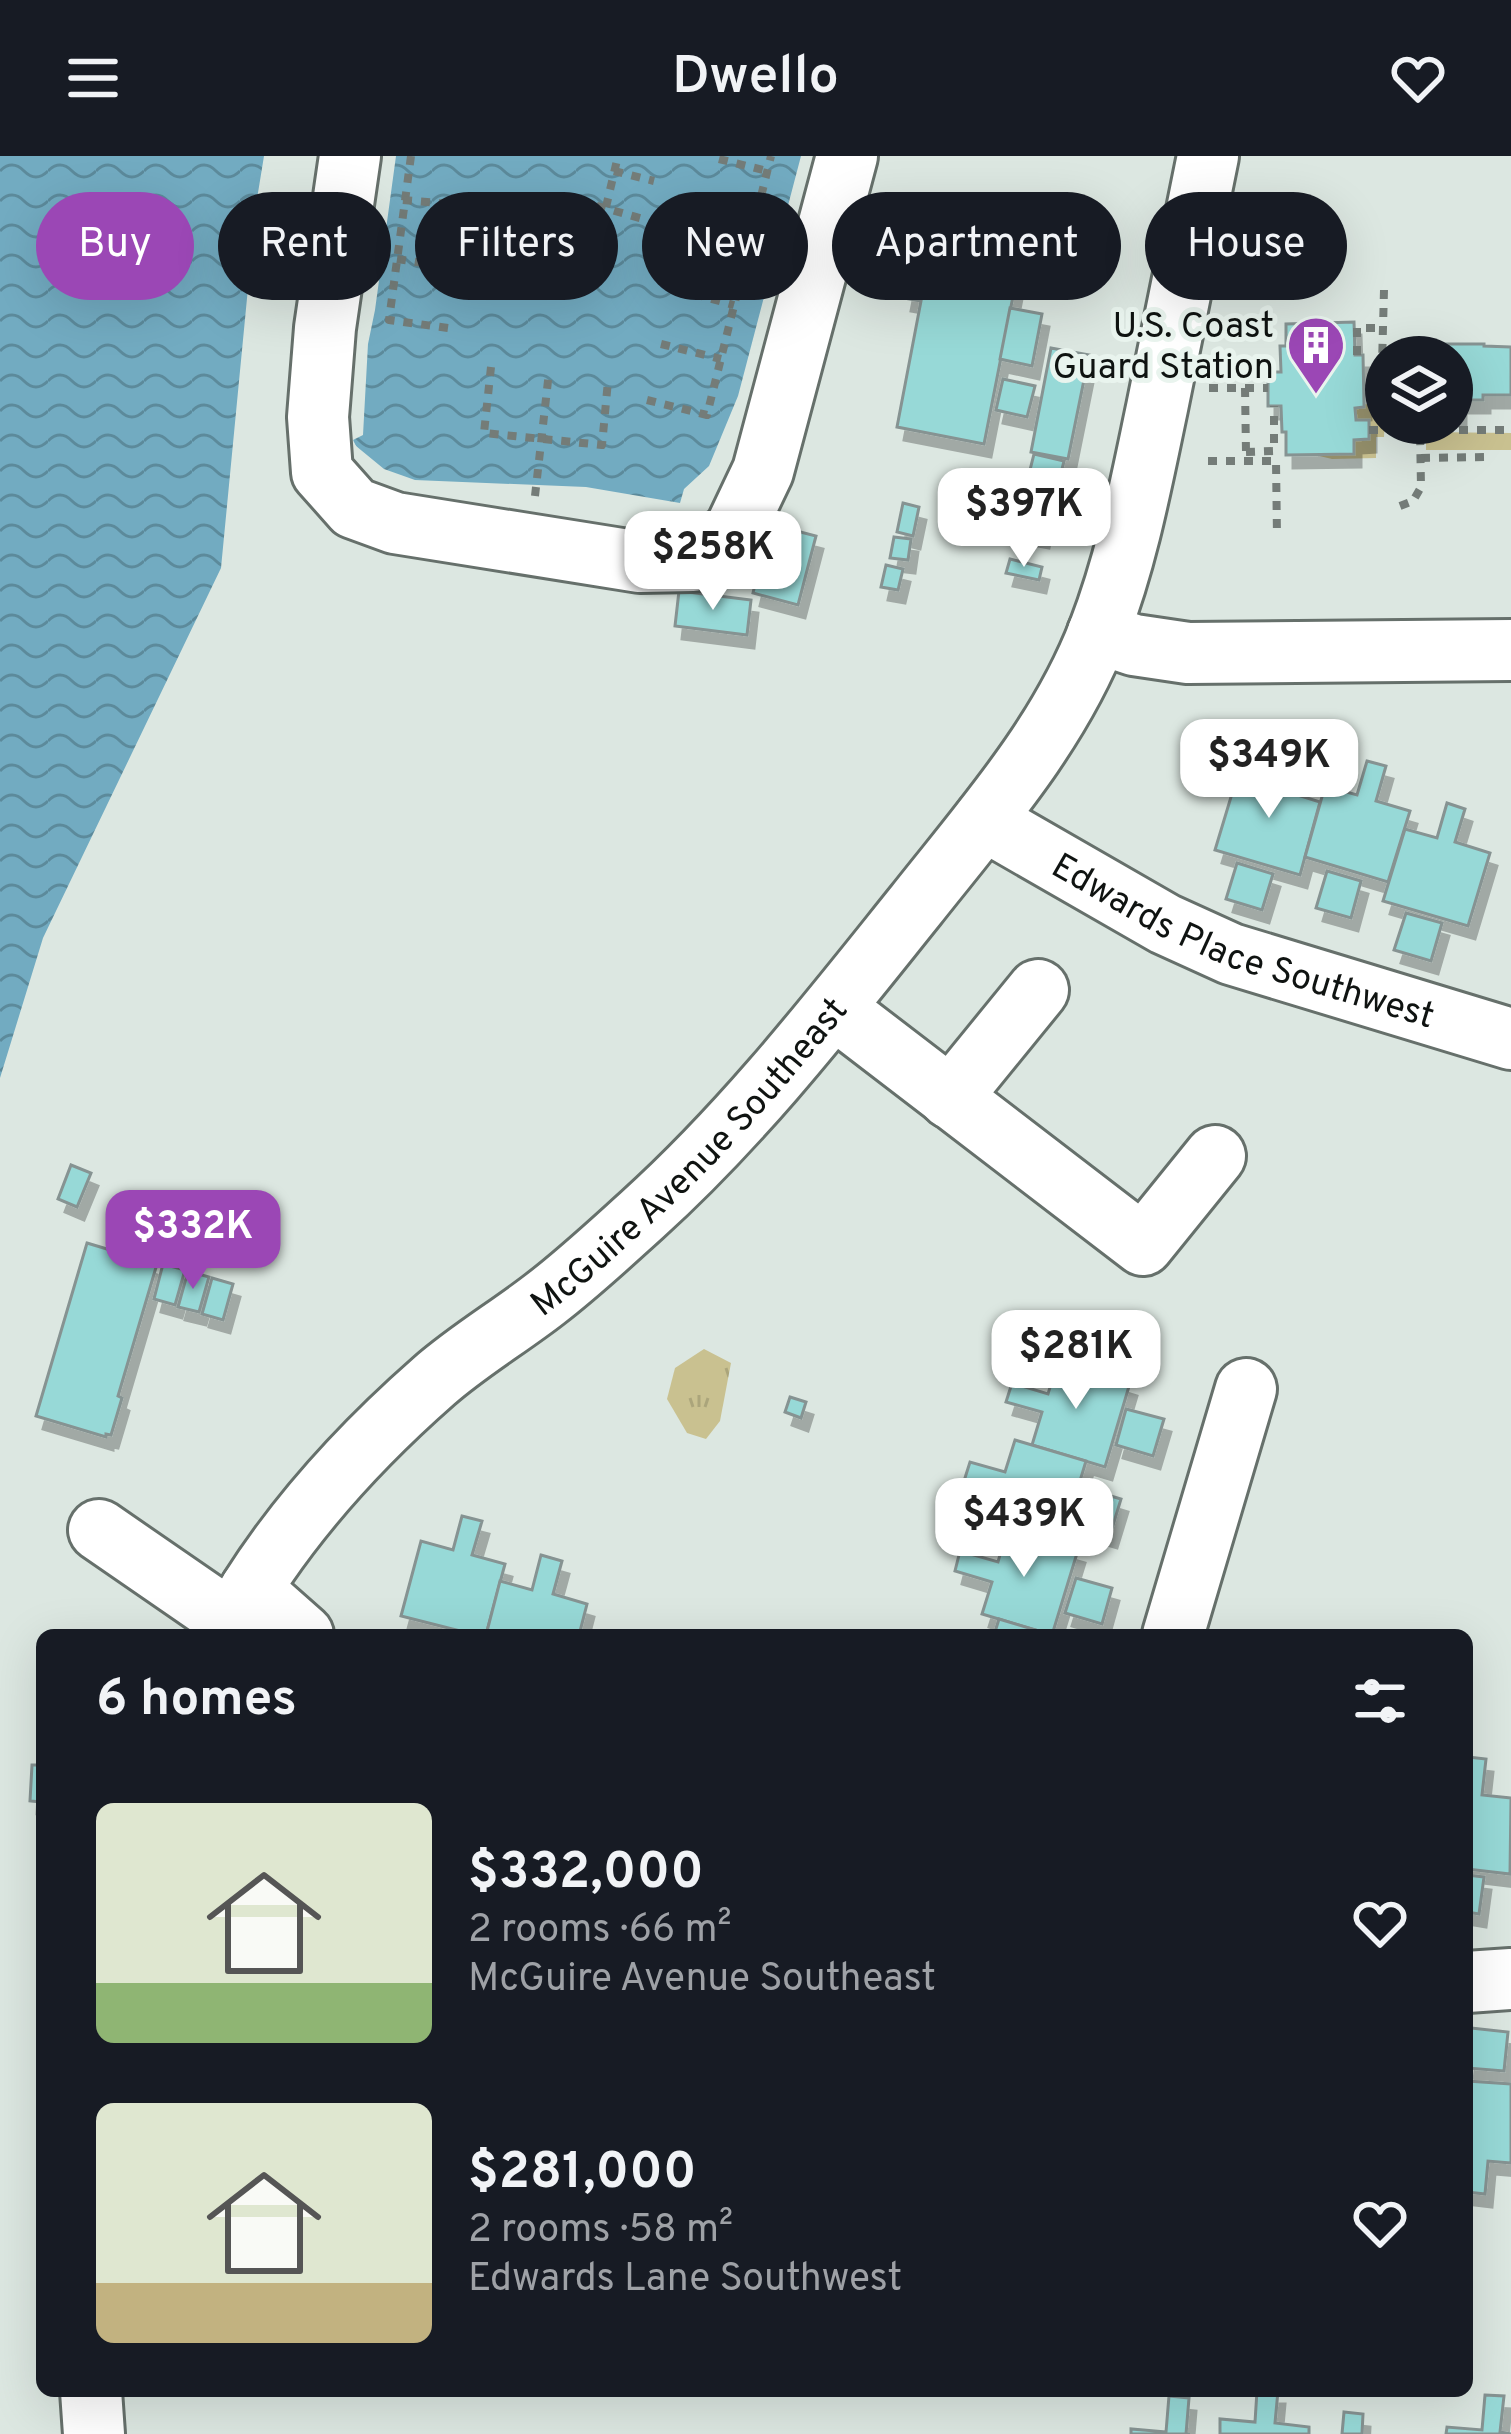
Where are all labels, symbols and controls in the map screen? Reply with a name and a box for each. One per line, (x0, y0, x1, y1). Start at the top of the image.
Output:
text: Dwello (672, 44, 839, 113)
icon: menu (60, 45, 126, 111)
icon: heart (1385, 45, 1451, 111)
chip: Buy (36, 192, 194, 300)
chip: Rent (218, 192, 391, 300)
chip: Filters (415, 192, 618, 300)
chip: New (642, 192, 808, 300)
chip: Apartment (832, 192, 1121, 300)
chip: House (1145, 192, 1347, 300)
place label: U.S. Coast Guard Station (1052, 305, 1274, 392)
building icon: U.S. Coast Guard Station (1285, 314, 1347, 396)
map controls (1365, 336, 1473, 444)
button: layers (1365, 336, 1473, 444)
pin: $397K (940, 468, 1108, 570)
text: $397K (965, 482, 1083, 531)
pin: $258K (629, 511, 797, 613)
text: $258K (651, 525, 775, 574)
pin: $349K (1185, 719, 1353, 821)
text: $349K (1207, 733, 1331, 782)
street label: Edwards Place Southwest (1042, 845, 1439, 1041)
street label: McGuire Avenue Southeast (523, 989, 859, 1329)
pin: $332K (109, 1190, 277, 1292)
text: $332K (133, 1204, 253, 1253)
pin: $281K (992, 1310, 1160, 1412)
text: $281K (1019, 1324, 1133, 1373)
pin: $439K (940, 1478, 1108, 1580)
text: $439K (962, 1492, 1086, 1541)
icon: filters (1347, 1668, 1413, 1734)
text: 6 homes (96, 1669, 297, 1734)
text: $332,000 (468, 1842, 704, 1907)
icon: home (192, 1851, 336, 1995)
icon: heart (1347, 1890, 1413, 1956)
text: 2 rooms · 66 m² (468, 1907, 732, 1956)
text: McGuire Avenue Southeast (468, 1956, 936, 2005)
text: $281,000 (468, 2142, 697, 2207)
icon: home (192, 2151, 336, 2295)
icon: heart (1347, 2190, 1413, 2256)
text: 2 rooms · 58 m² (468, 2207, 733, 2256)
text: Edwards Lane Southwest (468, 2256, 902, 2305)

